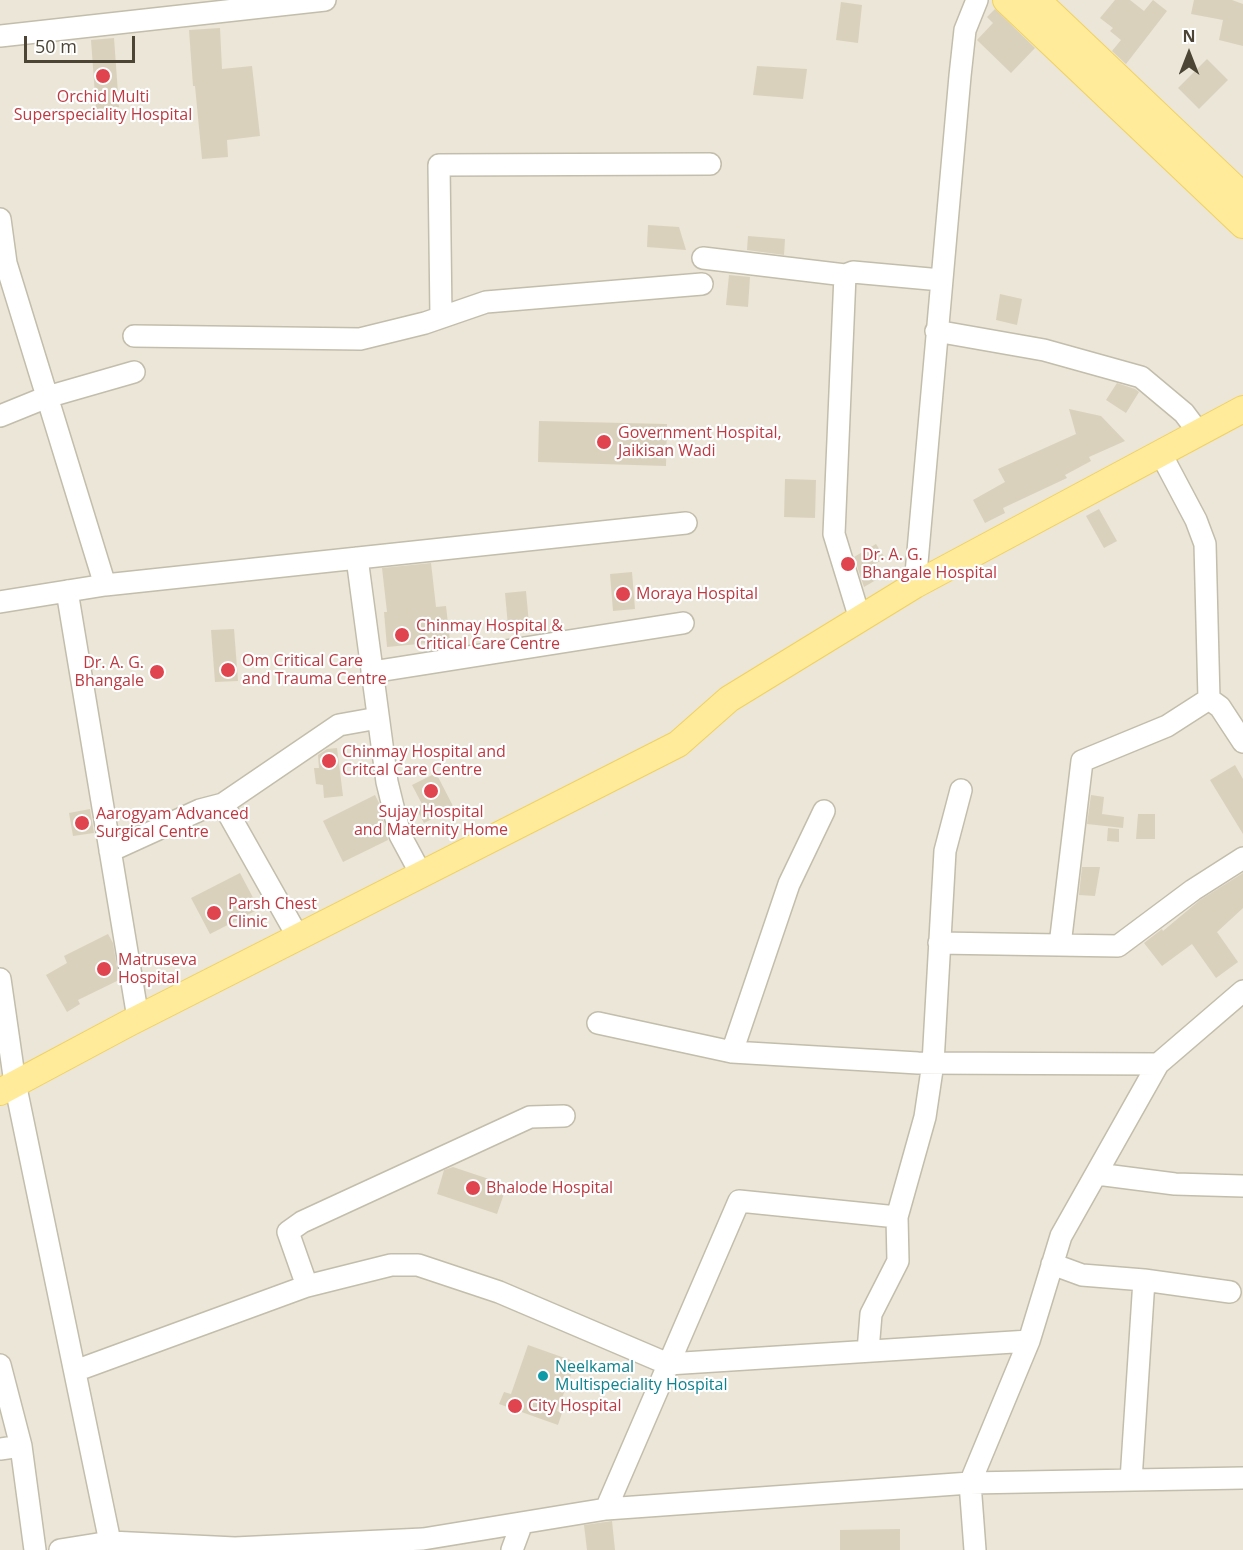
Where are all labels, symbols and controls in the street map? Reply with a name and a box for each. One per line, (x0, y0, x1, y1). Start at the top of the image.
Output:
scale bar (27, 24, 138, 62)
north arrow (1159, 24, 1219, 84)
text: N (1182, 25, 1196, 47)
text: 50 m (35, 34, 77, 58)
marker: Orchid Multi Superspeciality Hospital (94, 67, 112, 85)
place label: Orchid Multi Superspeciality Hospital (14, 87, 192, 125)
place label: Government Hospital, Jaikisan Wadi (618, 423, 782, 461)
marker: Government Hospital, Jaikisan Wadi (595, 433, 613, 451)
place label: Dr. A. G. Bhangale Hospital (862, 545, 997, 583)
marker: Dr. A. G. Bhangale Hospital (839, 555, 857, 573)
place label: Moraya Hospital (636, 584, 758, 604)
marker: Moraya Hospital (614, 585, 632, 603)
place label: Chinmay Hospital & Critical Care Centre (416, 616, 563, 654)
marker: Chinmay Hospital & Critical Care Centre (393, 626, 411, 644)
place label: Om Critical Care and Trauma Centre (242, 651, 387, 689)
place label: Dr. A. G. Bhangale (75, 653, 144, 691)
marker: Om Critical Care and Trauma Centre (219, 661, 237, 679)
marker: Dr. A. G. Bhangale (148, 663, 166, 681)
place label: Chinmay Hospital and Critcal Care Centre (342, 742, 506, 780)
marker: Chinmay Hospital and Critcal Care Centre (320, 752, 338, 770)
marker: Sujay Hospital and Maternity Home (422, 782, 440, 800)
place label: Sujay Hospital and Maternity Home (354, 802, 508, 840)
place label: Aarogyam Advanced Surgical Centre (96, 804, 249, 842)
marker: Aarogyam Advanced Surgical Centre (73, 814, 91, 832)
place label: Parsh Chest Clinic (228, 894, 317, 932)
marker: Parsh Chest Clinic (205, 904, 223, 922)
place label: Matruseva Hospital (118, 950, 197, 988)
marker: Matruseva Hospital (95, 960, 113, 978)
place label: Bhalode Hospital (486, 1178, 613, 1198)
marker: Bhalode Hospital (464, 1179, 482, 1197)
place label: Neelkamal Multispeciality Hospital (555, 1357, 727, 1395)
marker: Neelkamal Multispeciality Hospital (536, 1369, 550, 1383)
place label: City Hospital (528, 1396, 622, 1416)
marker: City Hospital (506, 1397, 524, 1415)

